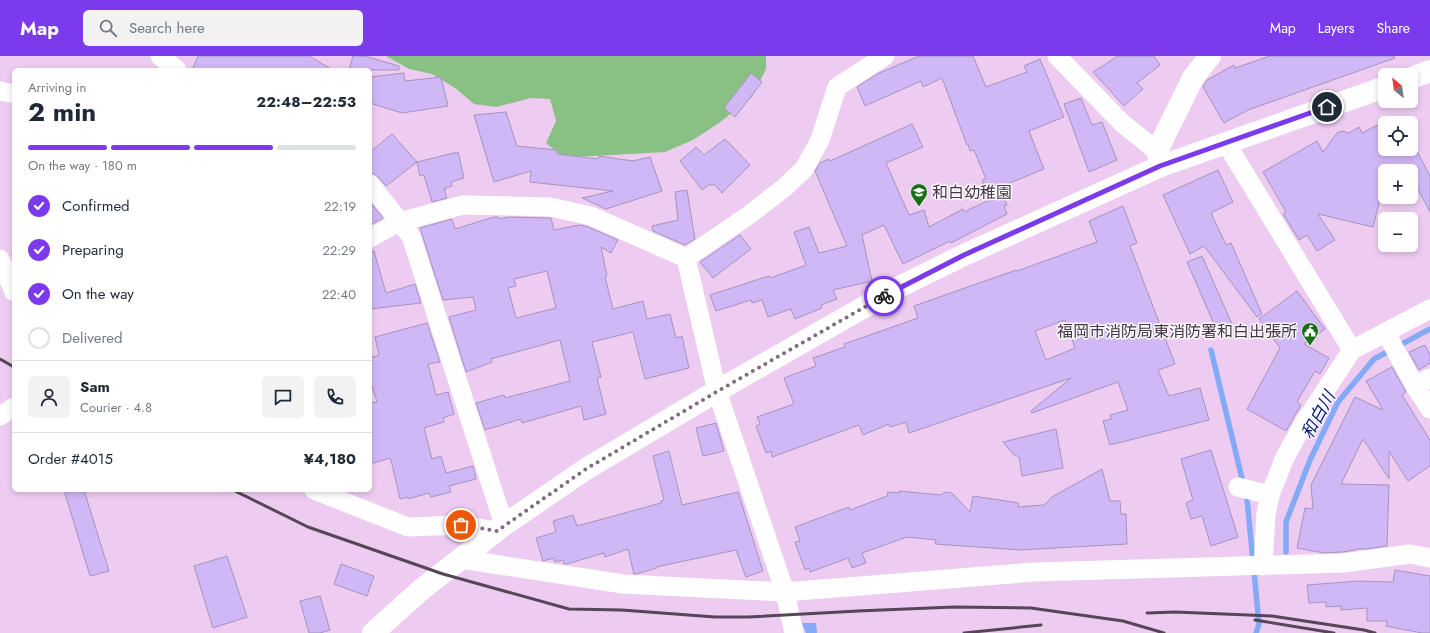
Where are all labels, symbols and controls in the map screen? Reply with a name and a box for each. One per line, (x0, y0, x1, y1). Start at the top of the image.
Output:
search box (83, 10, 363, 46)
text: Map (20, 15, 59, 42)
icon: search (97, 17, 119, 39)
text: Search here (129, 17, 205, 39)
text: Map (1270, 18, 1296, 38)
text: Layers (1318, 18, 1354, 38)
text: Share (1376, 18, 1410, 38)
north arrow (1378, 68, 1418, 108)
map controls (1378, 68, 1418, 252)
text: Arriving in (28, 78, 86, 97)
pin (1310, 90, 1344, 124)
text: 22:48–22:53 (256, 91, 356, 113)
text: 2 min (28, 93, 96, 131)
icon: home (1316, 96, 1338, 118)
button: locate (1378, 116, 1418, 156)
text: On the way · 180 m (28, 156, 137, 175)
button: + (1378, 164, 1418, 204)
place label: 和白幼稚園 (932, 181, 1012, 204)
school or university icon: 和白幼稚園 (909, 182, 929, 207)
icon: check (28, 195, 50, 217)
text: Confirmed (62, 195, 130, 217)
text: 22:19 (324, 197, 356, 216)
button: − (1378, 212, 1418, 252)
icon: check (28, 239, 50, 261)
text: Preparing (62, 239, 124, 261)
text: 22:29 (322, 241, 356, 260)
courier (864, 276, 904, 316)
icon: check (28, 283, 50, 305)
text: On the way (62, 283, 134, 305)
text: 22:40 (322, 285, 356, 304)
icon: bike (873, 285, 895, 307)
place label: 福岡市消防局東消防署和白出張所 (1057, 320, 1297, 343)
public building icon: 福岡市消防局東消防署和白出張所 (1300, 321, 1320, 346)
text: Delivered (62, 327, 123, 349)
button: person (28, 376, 70, 418)
text: Sam (80, 376, 110, 398)
button: chat (262, 376, 304, 418)
button: phone (314, 376, 356, 418)
water label: 和白川 (1295, 385, 1342, 443)
text: Courier · 4.8 (80, 398, 152, 417)
text: Order #4015 (28, 448, 113, 470)
text: ¥4,180 (304, 448, 356, 470)
pin (444, 508, 478, 542)
icon: bag (450, 514, 472, 536)

